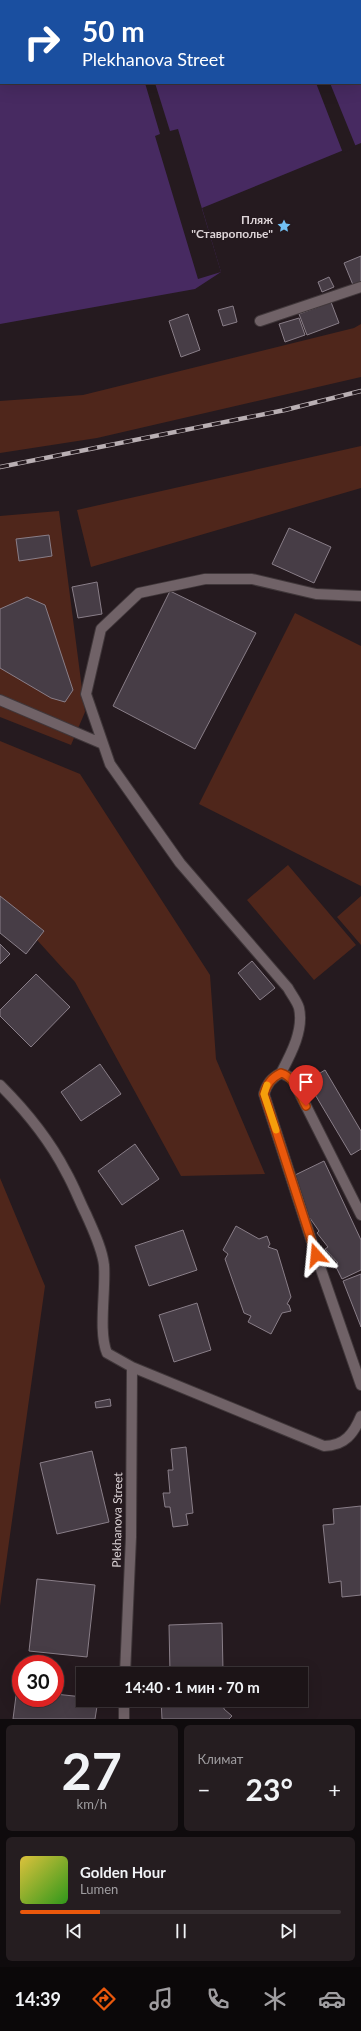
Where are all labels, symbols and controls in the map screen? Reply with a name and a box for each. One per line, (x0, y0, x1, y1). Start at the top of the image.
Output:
text: 50 m (82, 14, 145, 48)
icon: right (16, 16, 68, 68)
text: Plekhanova Street (82, 48, 225, 70)
place label: Пляж "Ставрополье" (191, 212, 273, 241)
place icon: Пляж "Ставрополье" (276, 218, 292, 234)
pin (289, 1065, 323, 1106)
icon: arrive (295, 1071, 317, 1093)
position arrow (295, 1234, 337, 1276)
street label: Plekhanova Street (109, 1472, 125, 1568)
speed limit sign: 30 (12, 1655, 64, 1707)
text: 14:40 · 1 мин · 70 m (124, 1678, 260, 1696)
text: 27 (62, 1739, 122, 1801)
text: Климат (198, 1751, 243, 1767)
text: 23° (246, 1771, 293, 1807)
text: − (198, 1776, 210, 1803)
text: + (328, 1776, 341, 1803)
text: km/h (77, 1796, 107, 1812)
text: Golden Hour (80, 1863, 166, 1881)
text: Lumen (80, 1881, 118, 1897)
icon: previous (63, 1920, 85, 1942)
icon: pause (170, 1920, 192, 1942)
icon: next (277, 1920, 299, 1942)
icon: directions (90, 1985, 118, 2013)
icon: music (147, 1985, 175, 2013)
icon: phone (204, 1985, 232, 2013)
icon: climate (261, 1985, 289, 2013)
icon: car (318, 1985, 346, 2013)
text: 14:39 (15, 1988, 61, 2010)

